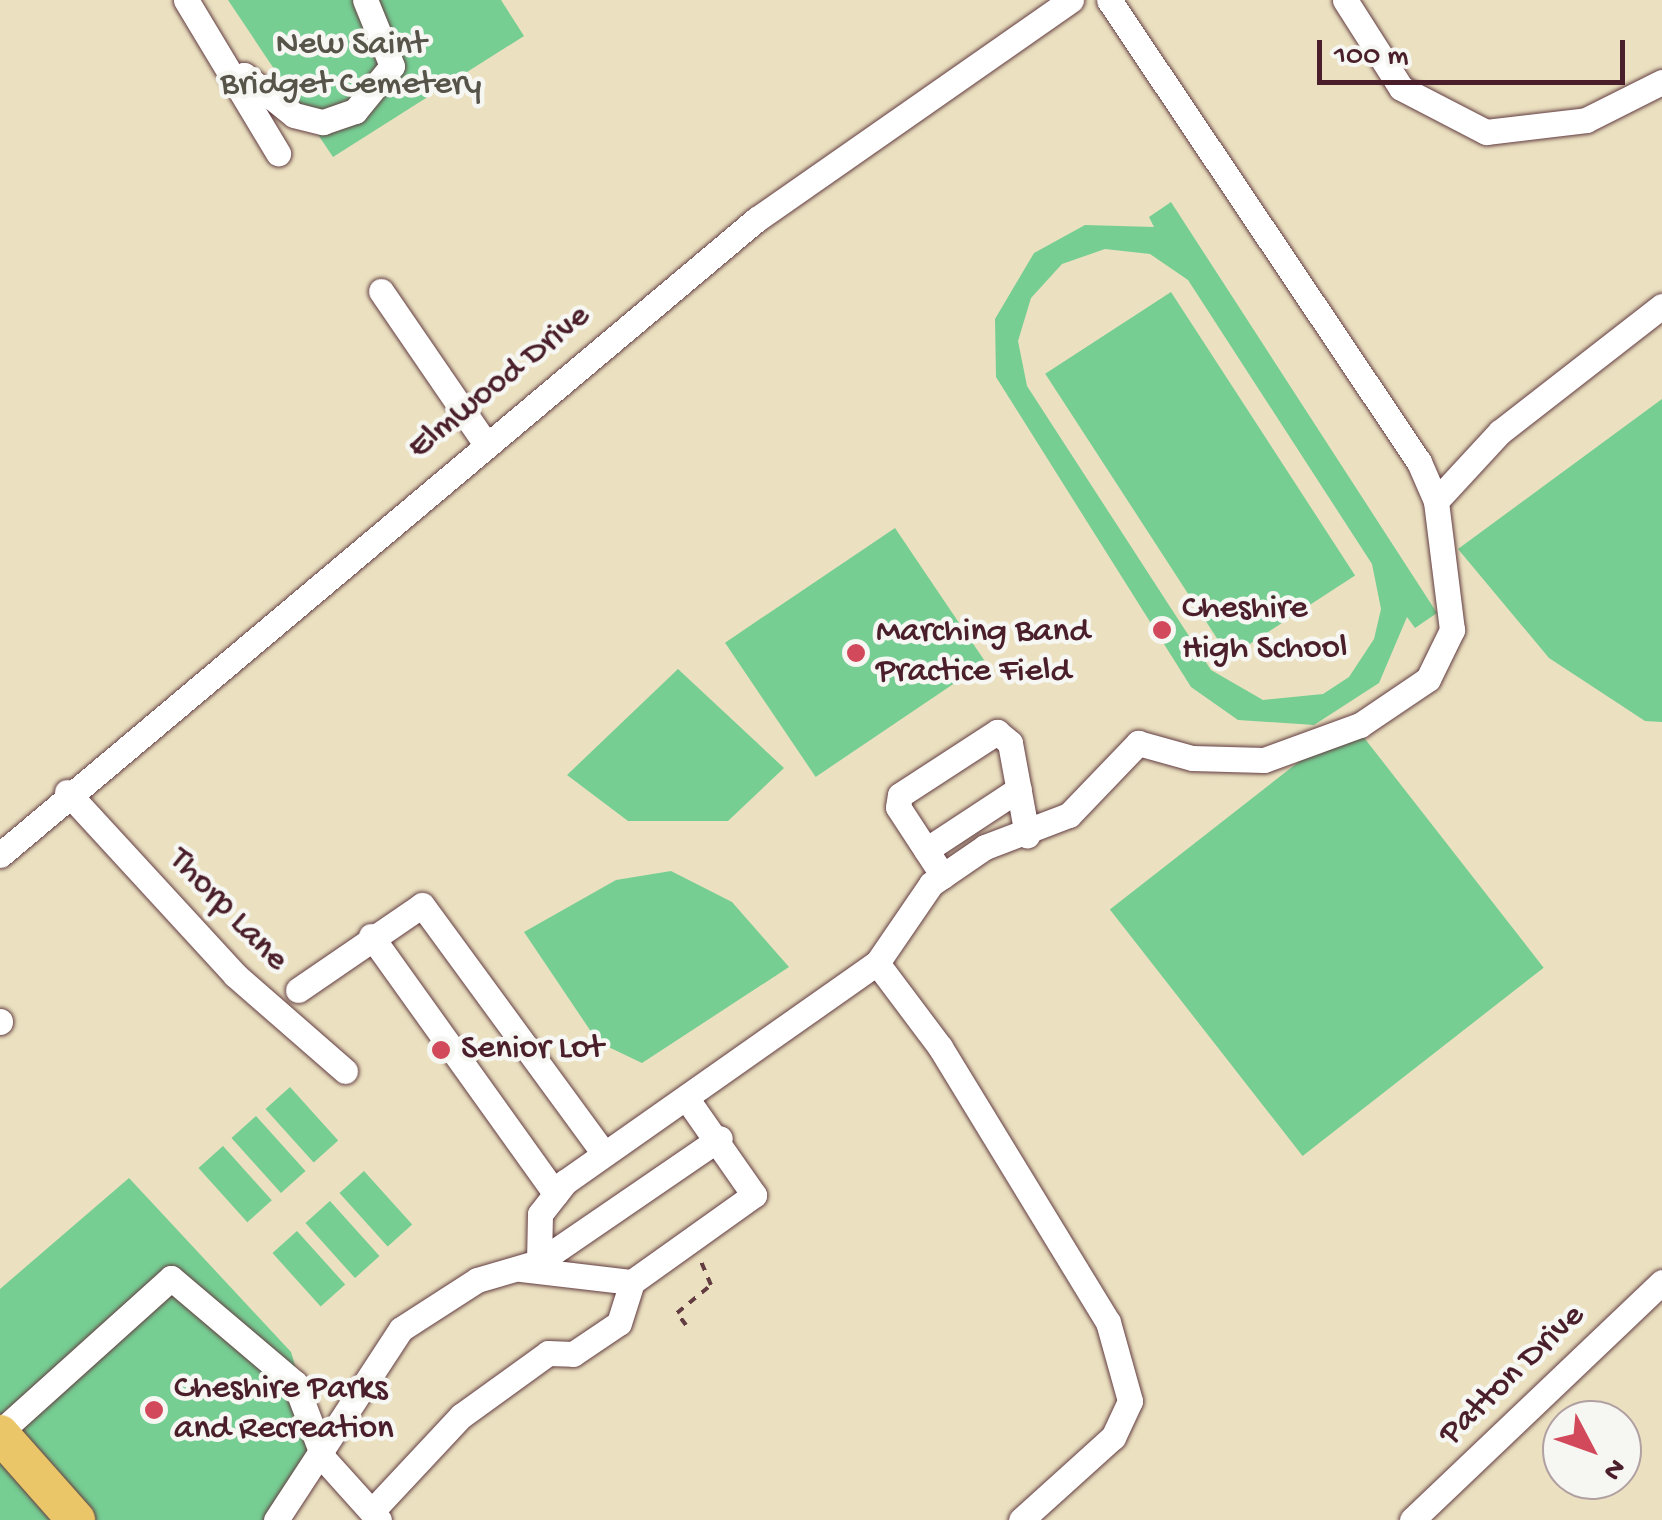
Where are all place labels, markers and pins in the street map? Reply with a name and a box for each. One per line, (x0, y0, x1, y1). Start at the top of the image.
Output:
place label: Cheshire High School (1182, 589, 1348, 671)
place label: Marching Band Practice Field (876, 612, 1090, 694)
marker: Cheshire High School (1151, 619, 1173, 641)
marker: Marching Band Practice Field (845, 642, 867, 664)
place label: Senior Lot (461, 1029, 604, 1071)
marker: Senior Lot (430, 1039, 452, 1061)
place label: Cheshire Parks and Recreation (174, 1369, 394, 1451)
marker: Cheshire Parks and Recreation (143, 1399, 165, 1421)

